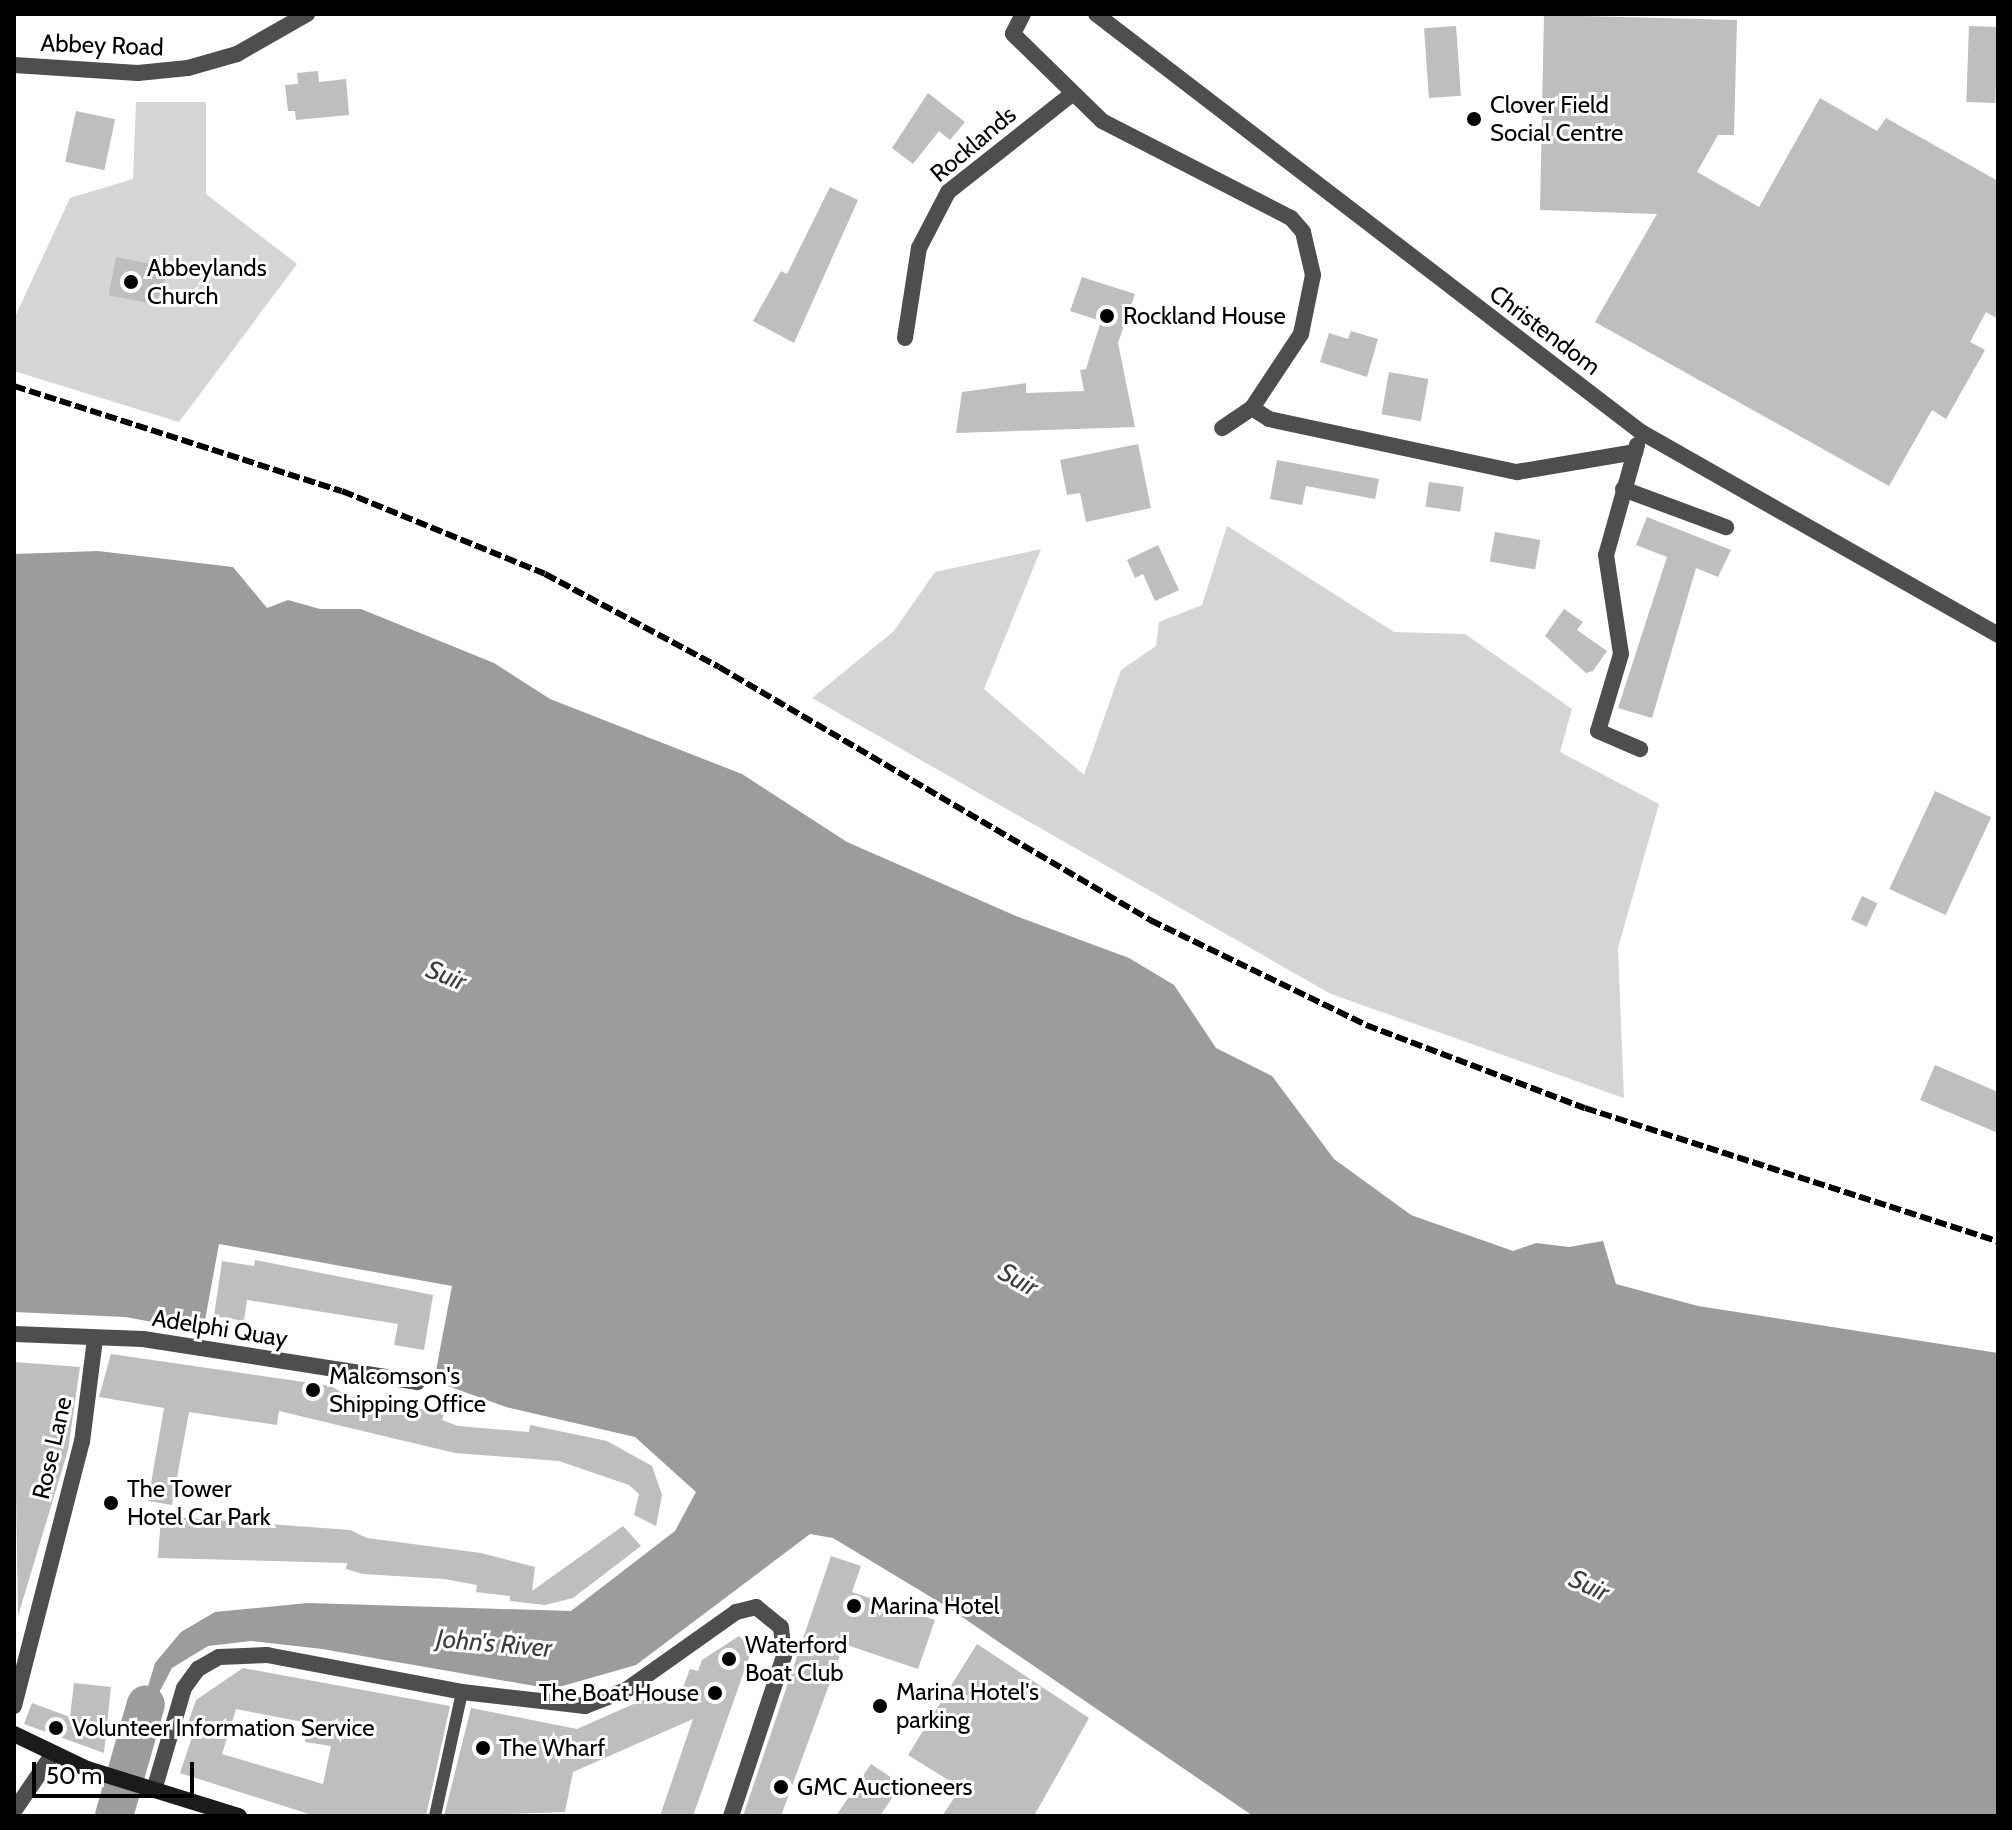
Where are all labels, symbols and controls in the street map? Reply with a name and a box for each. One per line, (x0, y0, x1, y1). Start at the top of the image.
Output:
street label: Abbey Road (40, 28, 164, 62)
place label: Clover Field Social Centre (1490, 91, 1623, 147)
street label: Rocklands (924, 100, 1022, 188)
marker: Clover Field Social Centre (1465, 110, 1483, 128)
place label: Abbeylands Church (147, 254, 267, 310)
marker: Abbeylands Church (122, 273, 140, 291)
street label: Christendom (1484, 279, 1606, 381)
place label: Rockland House (1123, 302, 1286, 330)
marker: Rockland House (1098, 307, 1116, 325)
water label: Suir (421, 954, 471, 998)
water label: Suir (993, 1257, 1043, 1303)
street label: Adelphi Quay (150, 1303, 290, 1353)
place label: Malcomson's Shipping Office (329, 1362, 486, 1418)
marker: Malcomson's Shipping Office (304, 1381, 322, 1399)
street label: Rose Lane (26, 1394, 78, 1502)
place label: The Tower Hotel Car Park (127, 1475, 271, 1531)
marker: The Tower Hotel Car Park (102, 1494, 120, 1512)
water label: Suir (1564, 1563, 1614, 1609)
place label: Marina Hotel (870, 1592, 999, 1620)
marker: Marina Hotel (845, 1597, 863, 1615)
water label: John's River (435, 1623, 553, 1665)
place label: Waterford Boat Club (745, 1631, 847, 1687)
marker: Waterford Boat Club (720, 1650, 738, 1668)
place label: Marina Hotel's parking (896, 1678, 1039, 1734)
place label: The Boat House (539, 1679, 699, 1707)
marker: The Boat House (706, 1684, 724, 1702)
marker: Marina Hotel's parking (871, 1697, 889, 1715)
place label: Volunteer Information Service (72, 1714, 374, 1742)
marker: Volunteer Information Service (47, 1719, 65, 1737)
place label: The Wharf (499, 1734, 605, 1762)
marker: The Wharf (474, 1739, 492, 1757)
scale bar (36, 1746, 198, 1796)
text: 50 m (46, 1761, 102, 1790)
place label: GMC Auctioneers (797, 1773, 973, 1801)
marker: GMC Auctioneers (772, 1778, 790, 1796)

